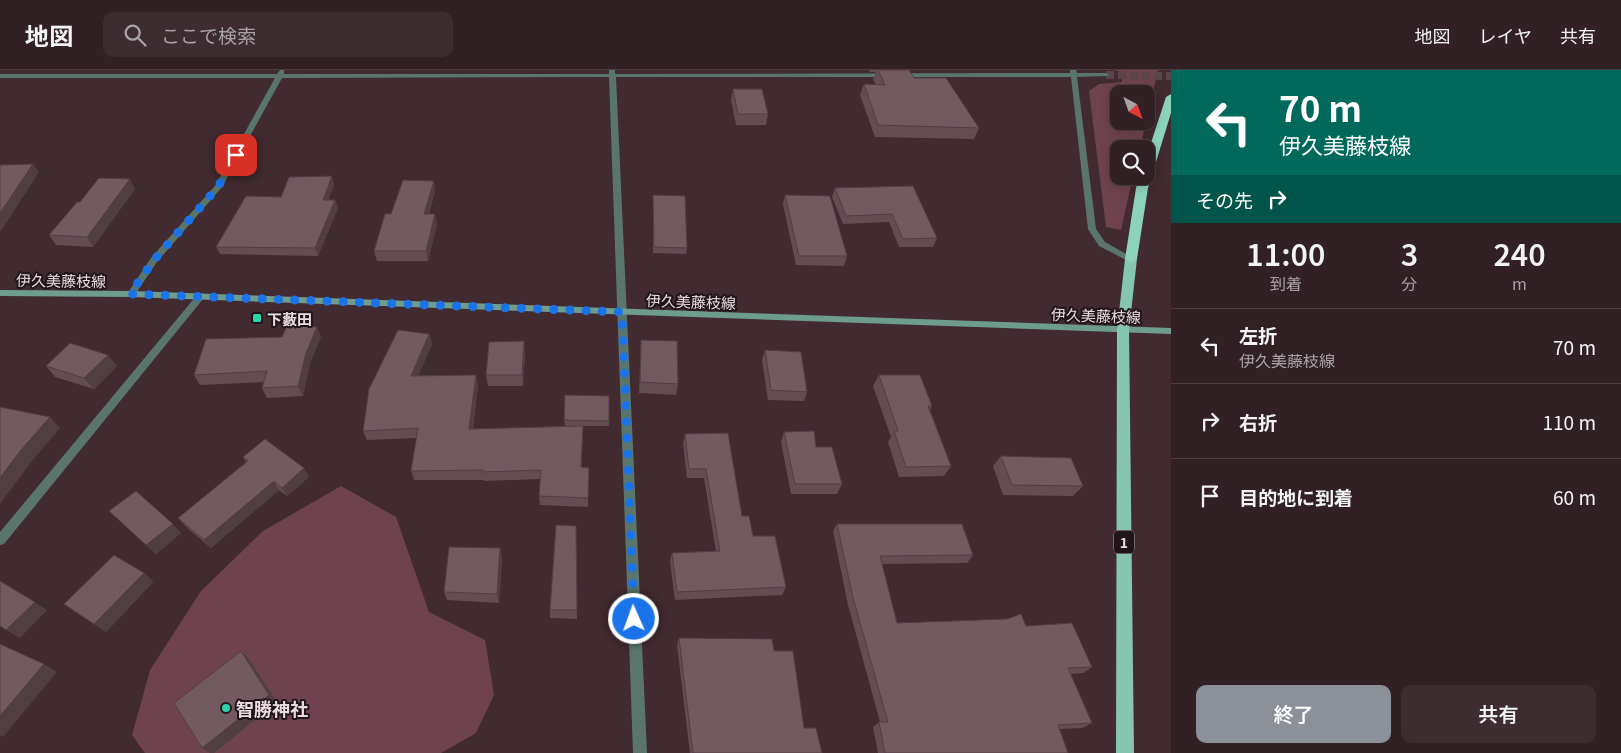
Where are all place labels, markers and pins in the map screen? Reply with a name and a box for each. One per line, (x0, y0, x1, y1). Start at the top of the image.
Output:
pin (215, 134, 257, 176)
place label: 下藪田 (267, 308, 312, 329)
marker: 下藪田 (251, 312, 263, 324)
place label: 智勝神社 (236, 695, 308, 721)
marker: 智勝神社 (220, 702, 232, 714)

